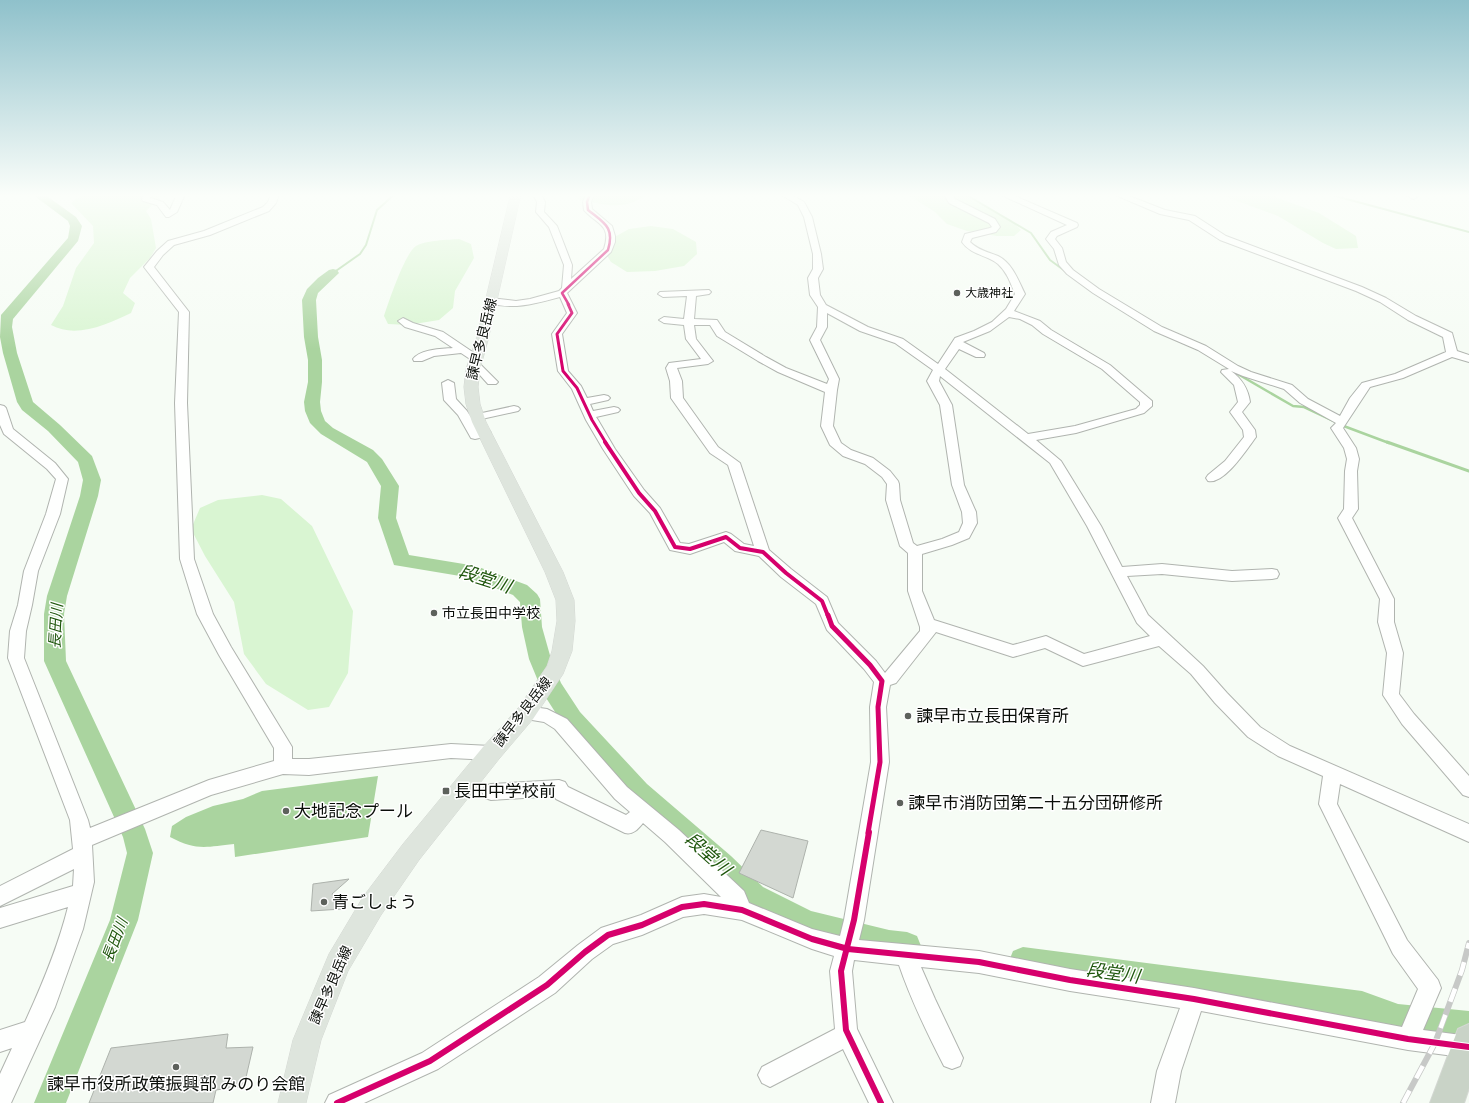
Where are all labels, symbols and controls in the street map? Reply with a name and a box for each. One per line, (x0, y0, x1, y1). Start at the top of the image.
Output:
place label: 大歳神社 (965, 286, 1013, 301)
marker: 大歳神社 (952, 288, 962, 298)
street label: 諫早多良岳線 (464, 296, 500, 382)
water label: 段堂川 (456, 560, 516, 598)
water label: 長田川 (46, 601, 66, 649)
place label: 市立長田中学校 (442, 605, 540, 622)
marker: 市立長田中学校 (429, 608, 439, 618)
street label: 諫早多良岳線 (490, 674, 556, 750)
place label: 諫早市立長田保育所 (916, 706, 1069, 727)
marker: 諫早市立長田保育所 (903, 711, 913, 721)
place label: 長田中学校前 (454, 781, 556, 802)
marker: 長田中学校前 (441, 786, 451, 796)
place label: 諫早市消防団第二十五分団研修所 (908, 793, 1163, 814)
marker: 諫早市消防団第二十五分団研修所 (895, 798, 905, 808)
place label: 大地記念プール (294, 801, 413, 822)
marker: 大地記念プール (281, 806, 291, 816)
water label: 段堂川 (681, 828, 737, 882)
place label: 青ごしょう (332, 892, 417, 913)
marker: 青ごしょう (319, 897, 329, 907)
water label: 長田川 (99, 914, 132, 964)
street label: 諫早多良岳線 (306, 943, 356, 1027)
water label: 段堂川 (1085, 958, 1143, 988)
marker: 諫早市役所政策振興部 みのり会館 (171, 1062, 181, 1072)
place label: 諫早市役所政策振興部 みのり会館 (47, 1074, 305, 1095)

